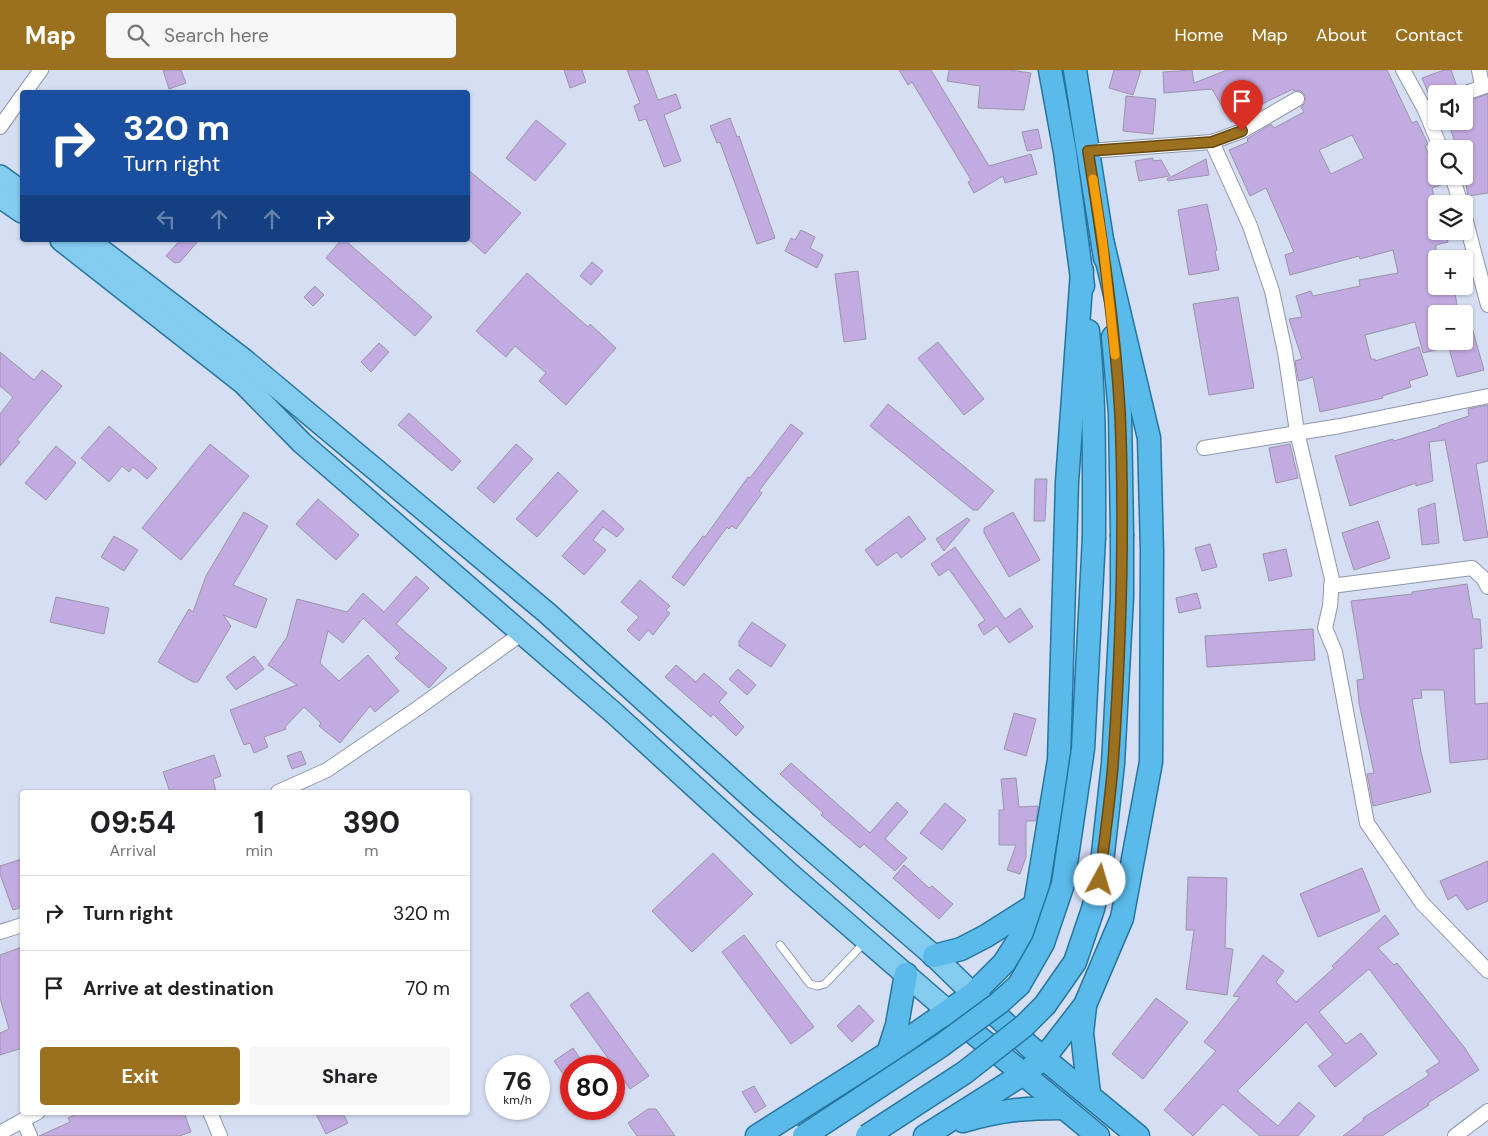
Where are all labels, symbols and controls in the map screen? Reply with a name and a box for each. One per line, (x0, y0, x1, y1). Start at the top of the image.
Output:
search box (106, 13, 456, 58)
text: Map (25, 20, 76, 51)
icon: search (124, 21, 152, 49)
text: Search here (164, 23, 269, 48)
text: Home (1174, 23, 1224, 47)
text: Map (1252, 23, 1288, 47)
text: About (1316, 23, 1367, 47)
text: Contact (1395, 23, 1463, 47)
pin (1221, 80, 1263, 131)
map controls (1428, 85, 1473, 350)
button: sound (1428, 85, 1473, 130)
icon: arrive (1228, 87, 1256, 115)
text: 320 m (123, 105, 230, 151)
icon: right (40, 110, 105, 175)
button: search (1428, 140, 1473, 185)
text: Turn right (123, 149, 220, 178)
button: layers (1428, 195, 1473, 240)
icon: left (152, 205, 180, 233)
icon: ahead (205, 205, 233, 233)
icon: ahead (258, 205, 286, 233)
icon: right (311, 205, 339, 233)
button: + (1428, 250, 1473, 295)
button: − (1428, 305, 1473, 350)
text: 09:54 (90, 803, 176, 842)
text: 1 (254, 803, 265, 842)
text: 390 (343, 803, 400, 842)
text: Arrival (109, 840, 156, 861)
text: min (246, 840, 273, 861)
text: m (364, 840, 379, 861)
position arrow (1073, 853, 1125, 905)
icon: right (40, 899, 68, 927)
text: Turn right (83, 901, 173, 926)
text: 320 m (393, 901, 450, 926)
icon: arrive (40, 974, 68, 1002)
text: Arrive at destination (83, 976, 274, 1001)
text: 70 m (405, 976, 450, 1001)
button: Exit (40, 1047, 240, 1105)
button: Share (250, 1047, 450, 1105)
speed limit sign: 80 (560, 1055, 625, 1120)
text: 76 (503, 1065, 532, 1098)
text: km/h (503, 1092, 532, 1108)

